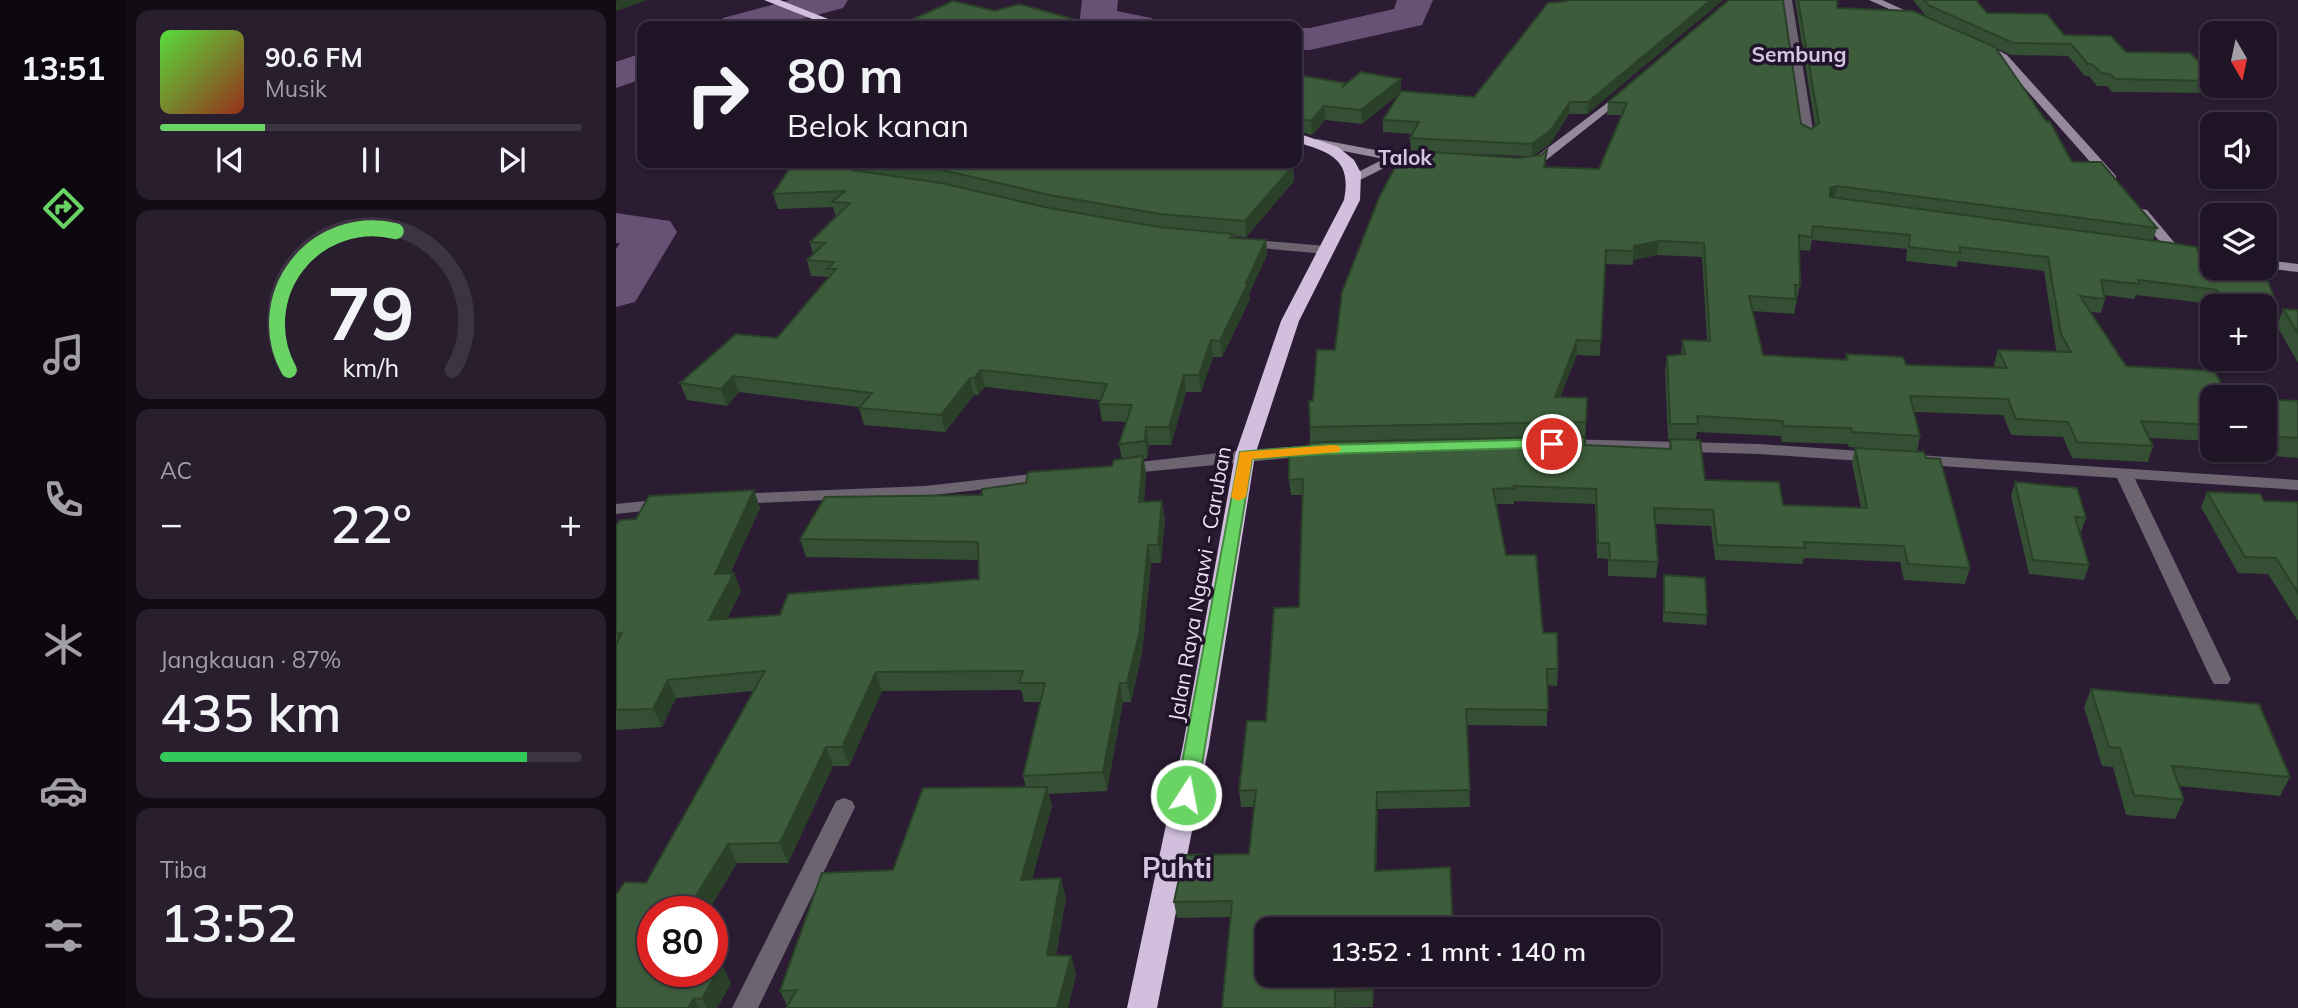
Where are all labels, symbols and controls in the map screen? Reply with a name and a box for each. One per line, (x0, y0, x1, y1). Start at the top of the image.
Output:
north arrow (2200, 21, 2277, 98)
map controls (2200, 21, 2277, 462)
text: 90.6 FM (265, 41, 363, 74)
district label: Sembung (1751, 41, 1847, 67)
text: 80 m (787, 44, 903, 105)
text: 13:51 (21, 48, 105, 88)
icon: right (672, 49, 763, 140)
text: Musik (265, 74, 327, 103)
text: Belok kanan (787, 105, 969, 145)
button: sound (2200, 112, 2277, 189)
icon: previous (211, 141, 249, 179)
icon: pause (352, 141, 390, 179)
icon: next (493, 141, 531, 179)
district label: Talok (1378, 144, 1432, 170)
icon: directions (39, 184, 88, 233)
button: layers (2200, 203, 2277, 280)
text: 79 (327, 268, 415, 359)
button: + (2200, 294, 2277, 371)
icon: music (39, 330, 88, 379)
text: km/h (343, 352, 399, 383)
button: − (2200, 385, 2277, 462)
pin (1522, 414, 1582, 474)
icon: arrive (1533, 425, 1571, 463)
street label: Jalan Raya Ngawi - Caruban (1162, 444, 1236, 723)
text: AC (160, 456, 192, 485)
icon: phone (39, 475, 88, 524)
text: 22° (330, 491, 412, 556)
text: − (160, 499, 183, 547)
text: + (559, 499, 582, 547)
icon: climate (39, 620, 88, 669)
text: Jangkauan · 87% (160, 645, 341, 674)
text: 435 km (160, 680, 341, 745)
position arrow (1149, 758, 1223, 832)
icon: car (39, 766, 88, 815)
district label: Puhti (1142, 850, 1212, 885)
text: Tiba (160, 855, 207, 884)
text: 13:52 (160, 890, 297, 955)
speed limit sign: 80 (637, 896, 728, 987)
icon: filters (39, 911, 88, 960)
text: 13:52 · 1 mnt · 140 m (1330, 935, 1586, 968)

